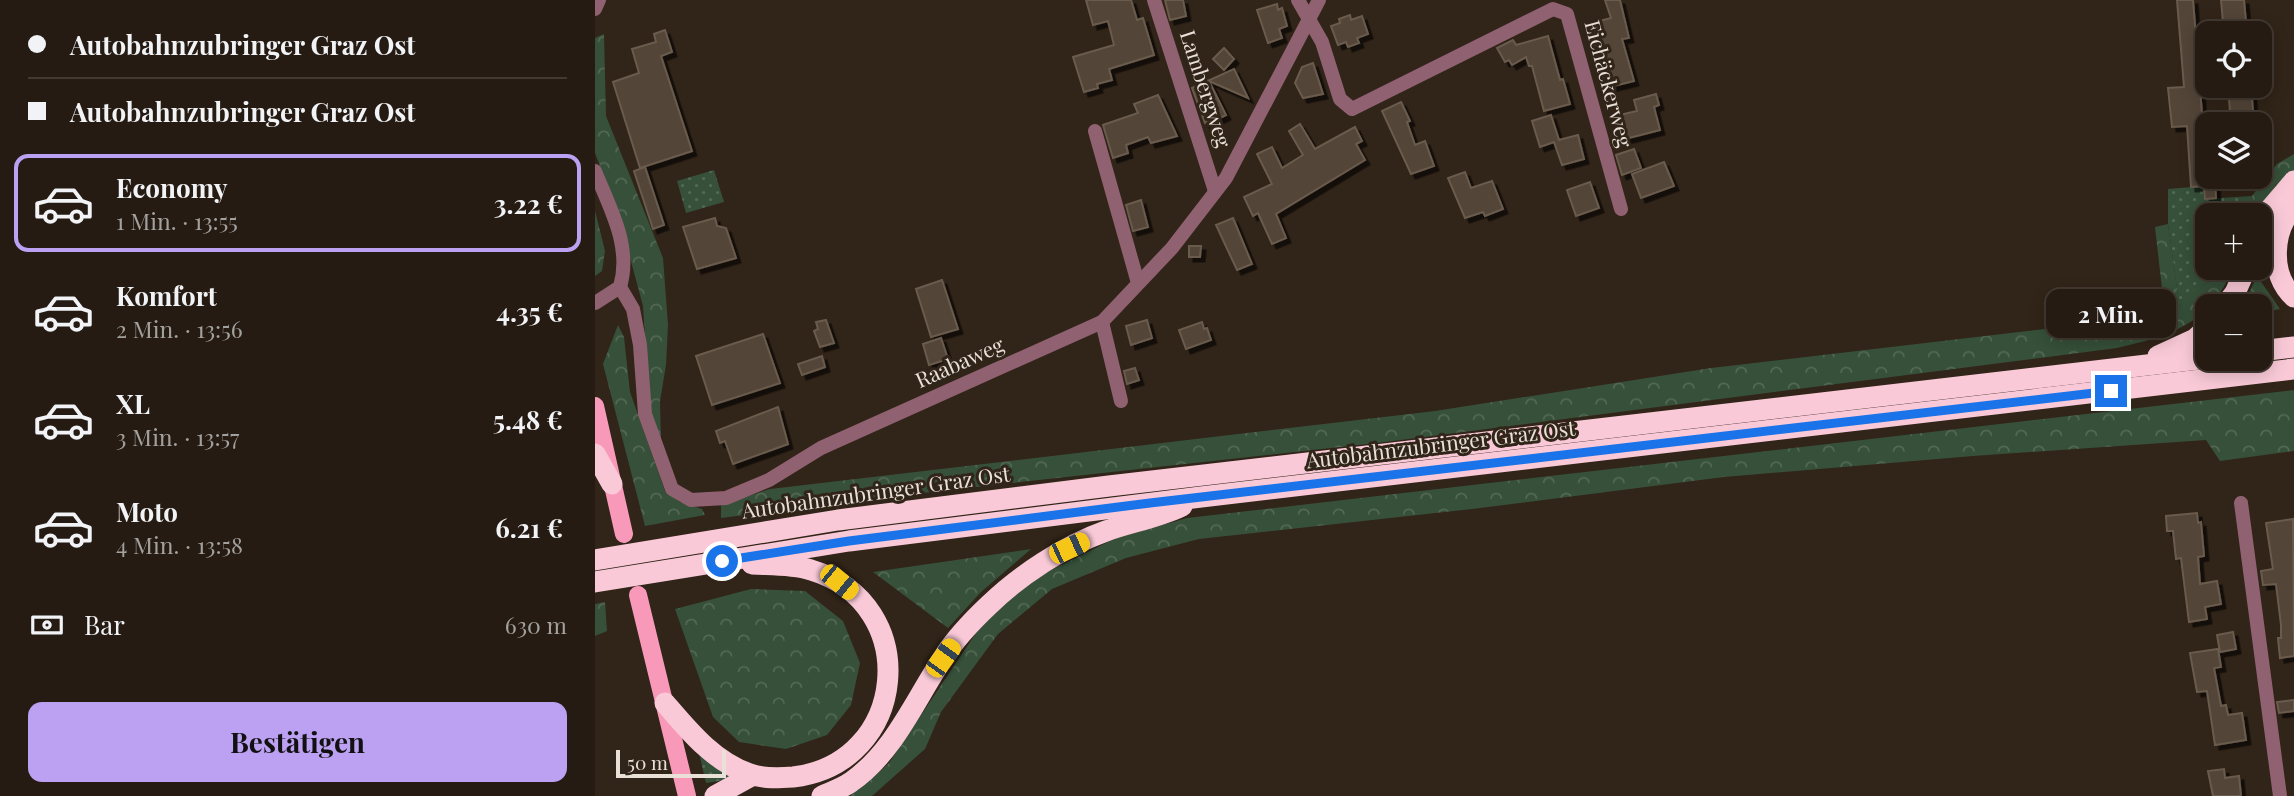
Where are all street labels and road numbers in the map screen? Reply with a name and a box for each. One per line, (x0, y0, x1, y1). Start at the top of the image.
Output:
street label: Eichäckerweg (1579, 17, 1640, 150)
street label: Lambergweg (1175, 26, 1239, 151)
street label: Raabaweg (910, 329, 1008, 393)
street label: Autobahnzubringer Graz Ost (1304, 413, 1577, 474)
street label: Autobahnzubringer Graz Ost (739, 458, 1012, 524)

